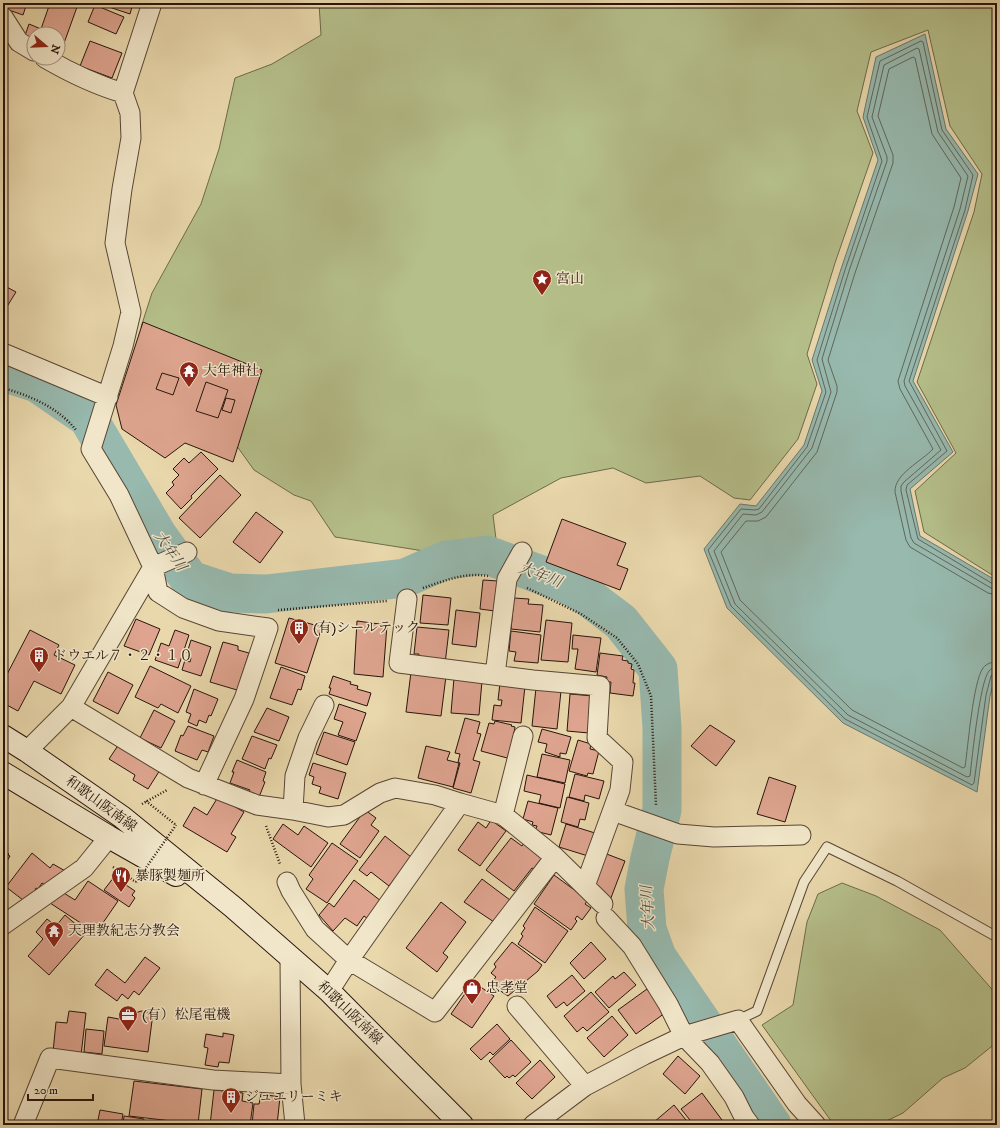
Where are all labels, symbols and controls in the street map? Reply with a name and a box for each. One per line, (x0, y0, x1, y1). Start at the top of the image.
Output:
north arrow (26, 26, 66, 66)
text: N (46, 42, 63, 55)
place icon: 宮山 (531, 268, 553, 296)
place label: 宮山 (556, 270, 584, 288)
temple icon: 大年神社 (178, 360, 200, 388)
place label: 大年神社 (203, 362, 259, 380)
water label: 大年川 (149, 527, 192, 577)
water label: 大年川 (516, 558, 566, 593)
building icon: (有)シールテック (288, 617, 310, 645)
place label: (有)シールテック (313, 619, 420, 637)
building icon: ドウエル７・２・１０ (28, 645, 50, 673)
place label: ドウエル７・２・１０ (53, 647, 193, 665)
street label: 和歌山阪南線 (62, 772, 140, 836)
restaurant icon: 暴豚製麺所 (110, 865, 132, 893)
place label: 暴豚製麺所 (135, 867, 205, 885)
water label: 大年川 (637, 883, 659, 931)
temple icon: 天理教紀志分教会 (43, 920, 65, 948)
place label: 天理教紀志分教会 (68, 922, 180, 940)
street label: 和歌山阪南線 (314, 977, 386, 1049)
shop icon: 忠孝堂 (461, 977, 483, 1005)
place label: 忠孝堂 (486, 979, 528, 997)
office icon: (有）松尾電機 (117, 1004, 139, 1032)
place label: (有）松尾電機 (142, 1006, 231, 1024)
scale bar (28, 1076, 93, 1102)
text: 20 m (34, 1083, 58, 1098)
building icon: ジュエリーミキ (220, 1086, 242, 1114)
place label: ジュエリーミキ (245, 1088, 343, 1106)

